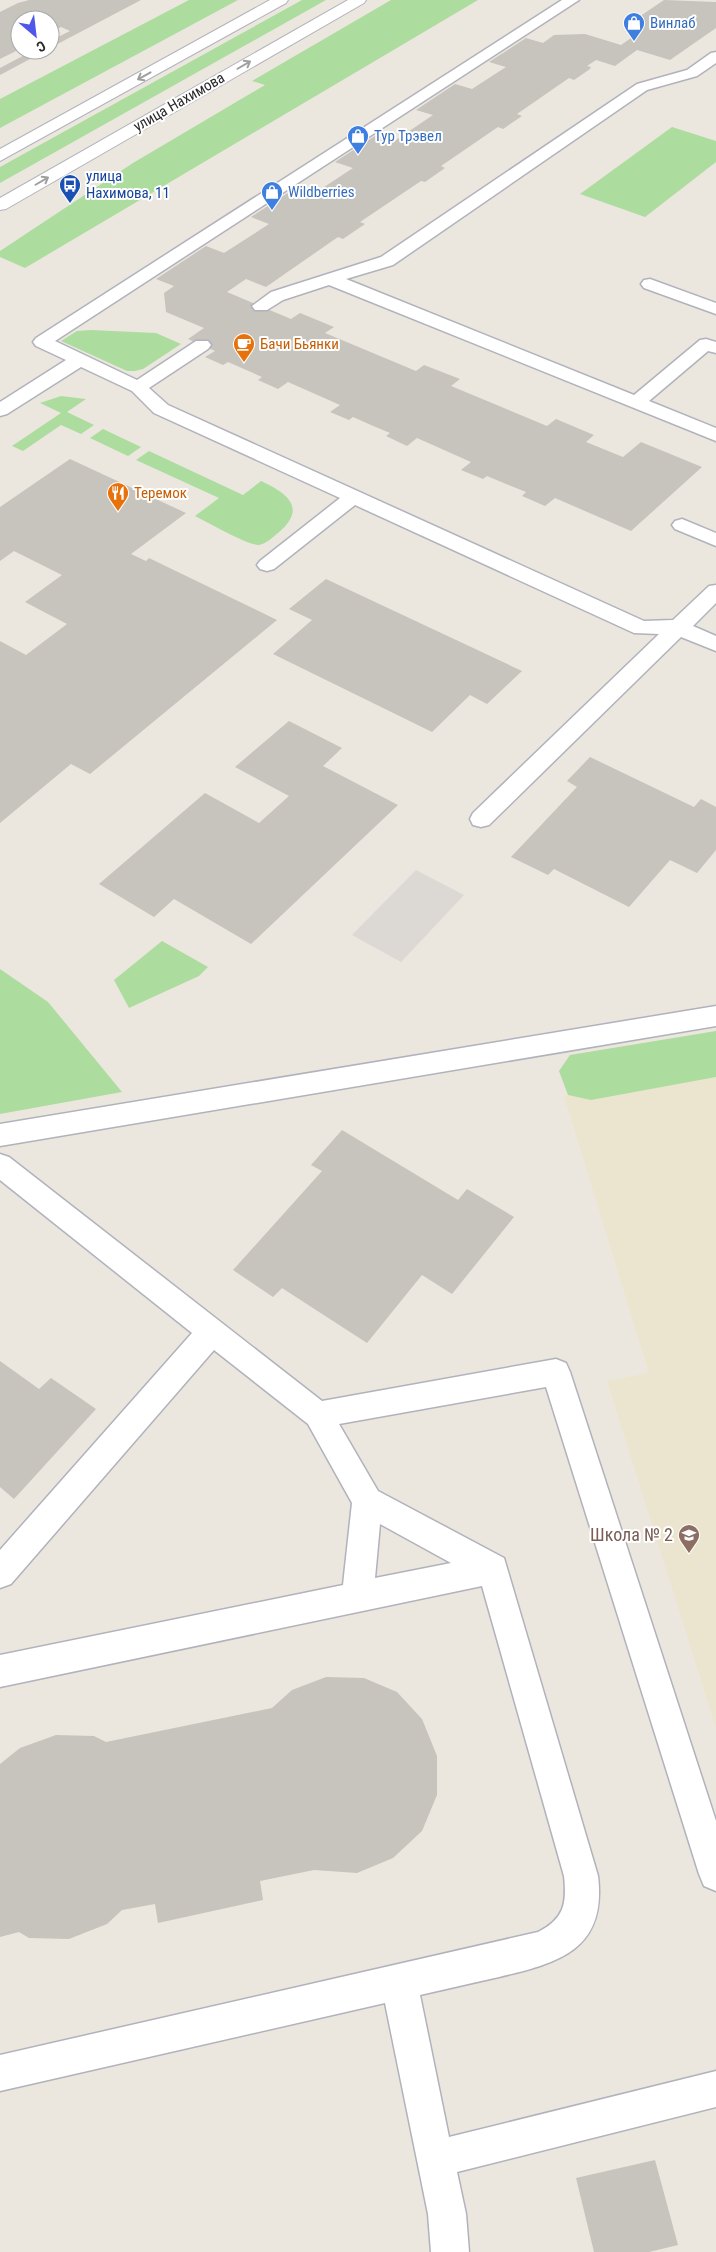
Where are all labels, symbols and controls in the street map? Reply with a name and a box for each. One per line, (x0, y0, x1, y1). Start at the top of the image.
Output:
north arrow (10, 10, 60, 60)
shop icon: Винлаб (622, 11, 646, 42)
place label: Винлаб (650, 14, 696, 32)
text: С (34, 38, 48, 55)
one-way arrow (237, 60, 251, 70)
street label: улица Нахимова (130, 69, 228, 135)
one-way arrow (138, 72, 152, 82)
shop icon: Тур Трэвел (346, 124, 370, 155)
place label: Тур Трэвел (374, 127, 442, 145)
place label: улица Нахимова, 11 (86, 167, 170, 202)
bus stop icon: улица Нахимова, 11 (58, 173, 82, 204)
one-way arrow (35, 175, 49, 185)
shop icon: Wildberries (260, 180, 284, 211)
place label: Wildberries (288, 183, 355, 201)
cafe icon: Бачи Бьянки (232, 332, 256, 363)
place label: Бачи Бьянки (260, 335, 339, 353)
restaurant icon: Теремок (106, 481, 130, 512)
place label: Теремок (134, 484, 187, 502)
school or university icon: Школа № 2 (677, 1523, 701, 1554)
place label: Школа № 2 (590, 1524, 673, 1545)

